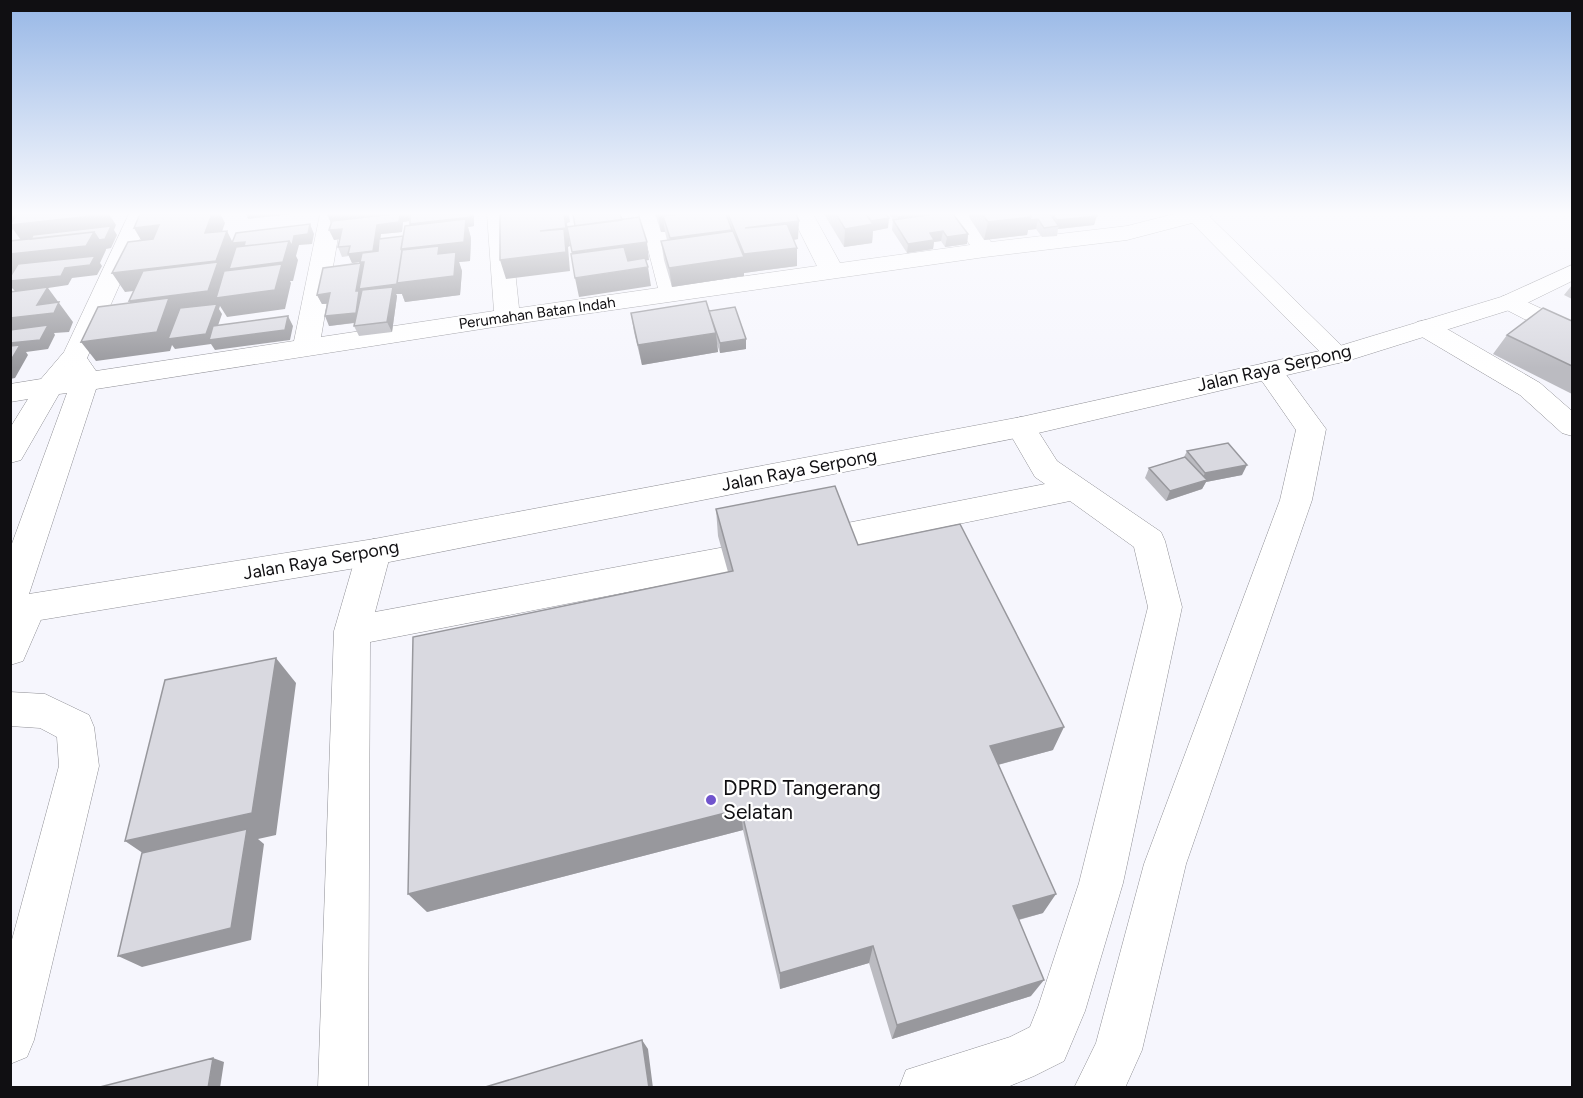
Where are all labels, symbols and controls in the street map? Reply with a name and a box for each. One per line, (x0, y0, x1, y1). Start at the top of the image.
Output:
street label: Perumahan Batan Indah (457, 293, 617, 333)
street label: Jalan Raya Serpong (1195, 340, 1353, 396)
street label: Jalan Raya Serpong (719, 444, 879, 496)
street label: Jalan Raya Serpong (241, 535, 401, 585)
place label: DPRD Tangerang Selatan (723, 775, 881, 824)
marker: DPRD Tangerang Selatan (704, 793, 718, 807)

